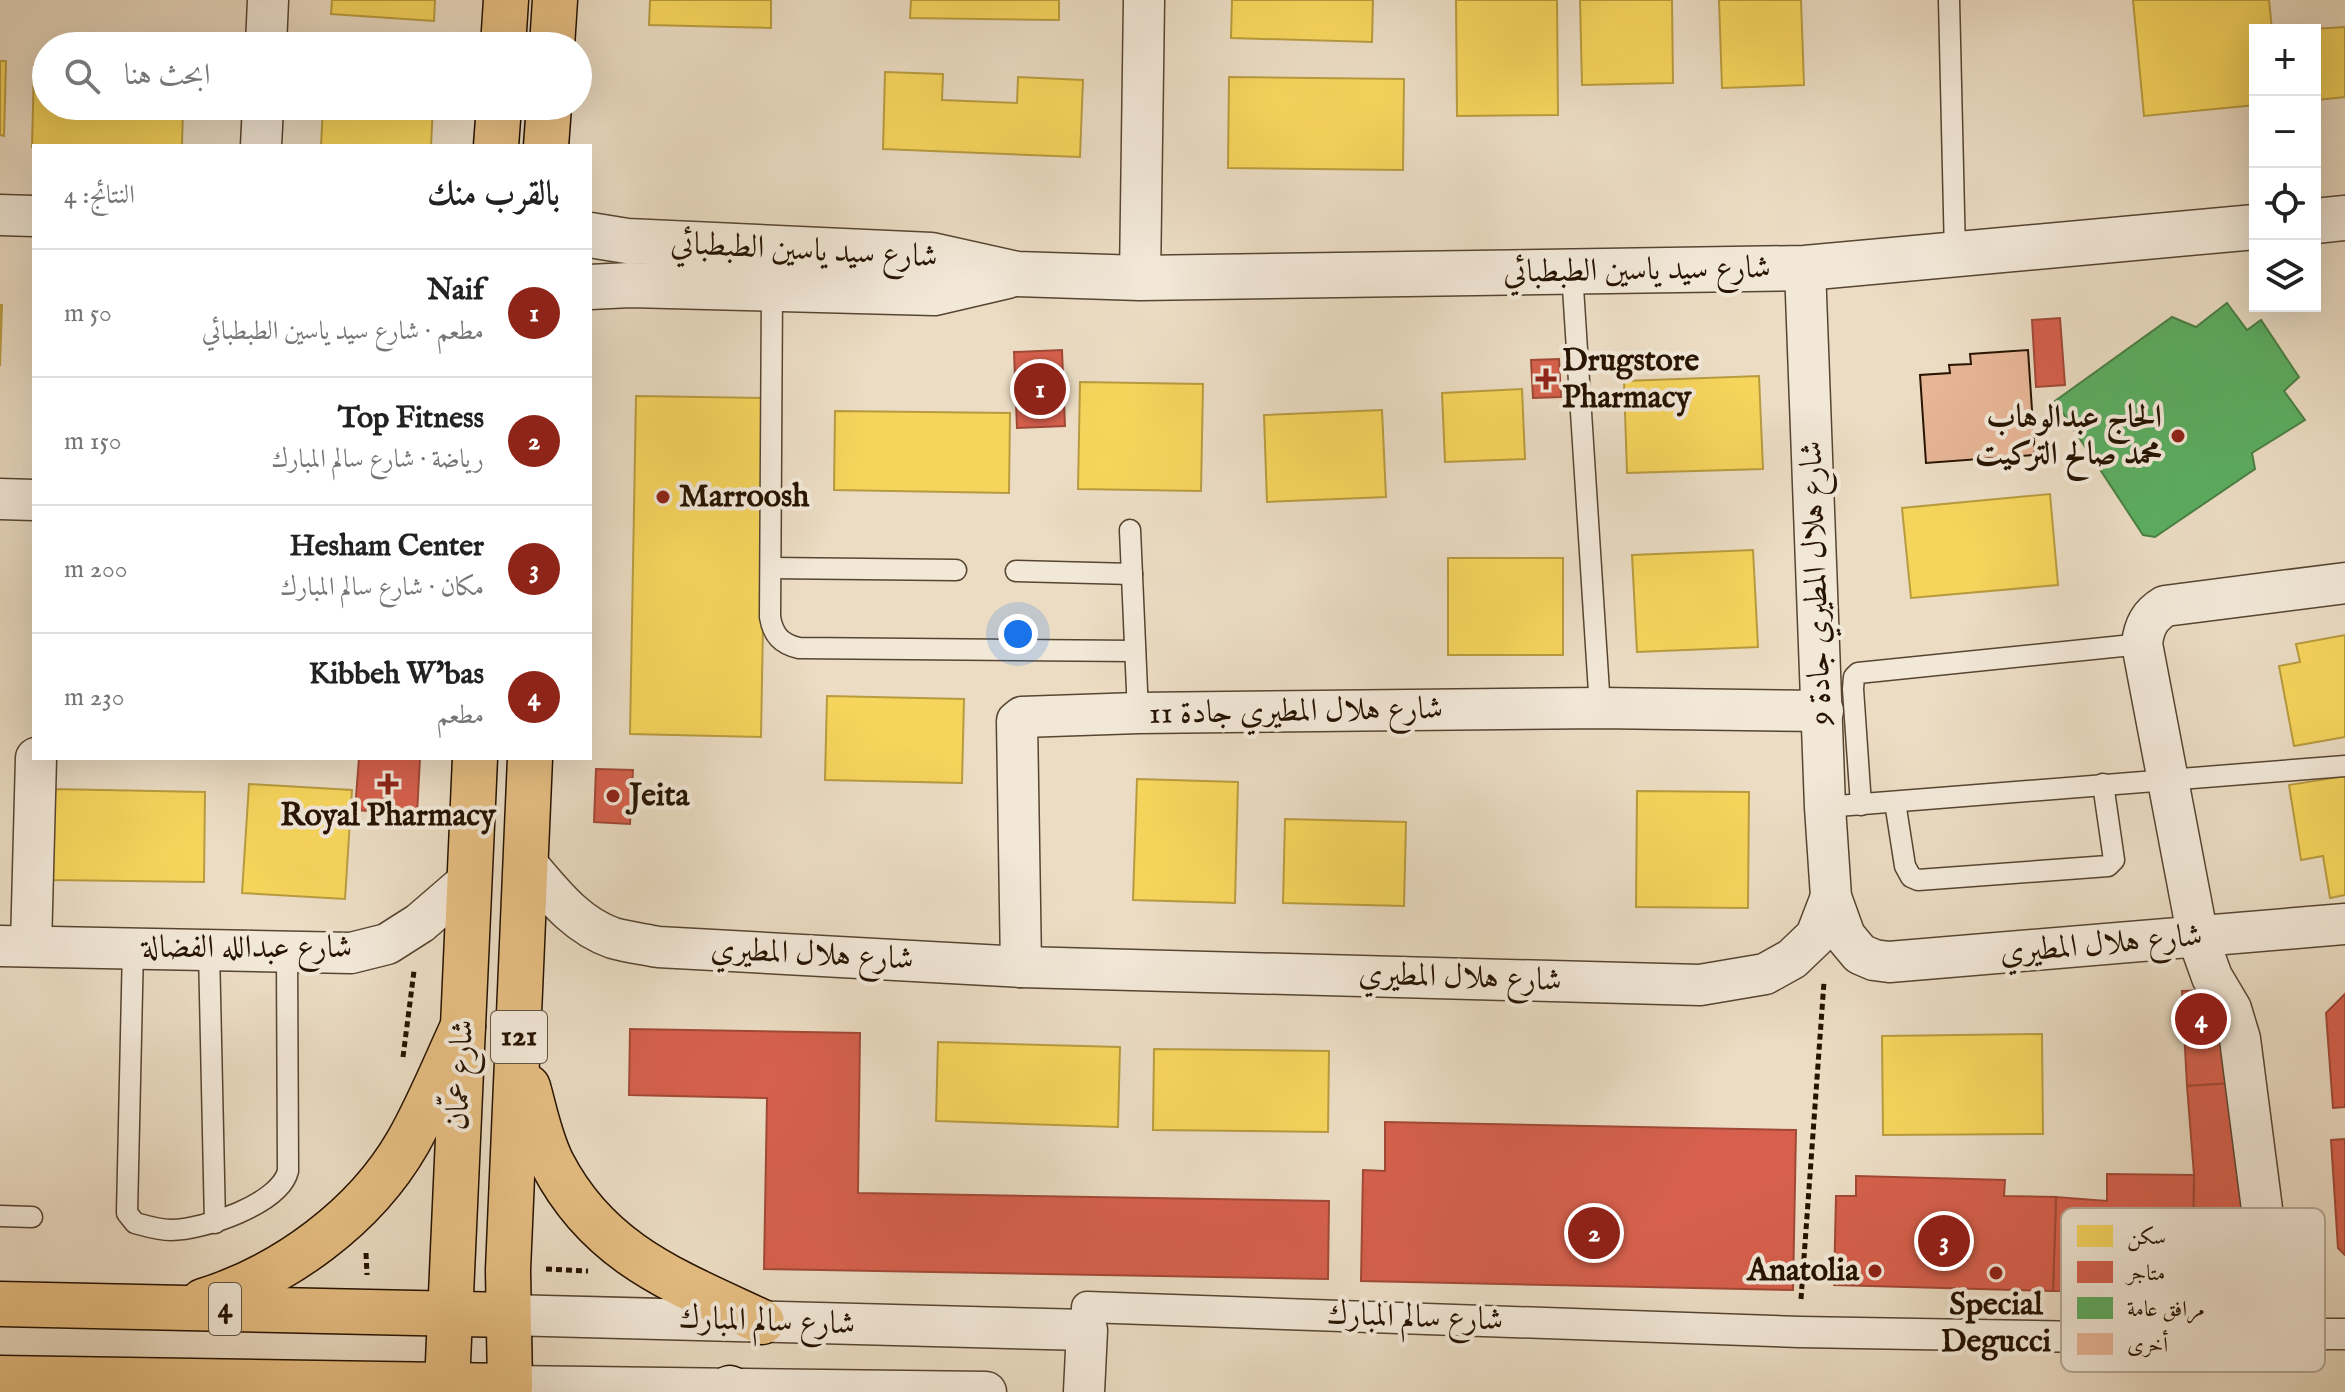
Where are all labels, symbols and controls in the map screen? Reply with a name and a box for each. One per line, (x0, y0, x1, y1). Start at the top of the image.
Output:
map controls (2249, 24, 2321, 312)
button: + (2249, 24, 2321, 96)
search box (32, 32, 592, 120)
icon: search (60, 54, 104, 98)
text: ابحث هنا (124, 57, 211, 95)
button: − (2249, 96, 2321, 168)
button: locate (2249, 168, 2321, 240)
text: بالقرب منك (427, 173, 560, 216)
text: النتائج: 4 (64, 179, 135, 212)
street label: شارع سيد ياسين الطبطبائي (669, 224, 939, 282)
button: layers (2249, 240, 2321, 312)
street label: شارع سيد ياسين الطبطبائي (1503, 248, 1771, 298)
text: Naif (427, 272, 484, 310)
text: 50 m (64, 297, 112, 330)
text: 1 (529, 297, 539, 330)
text: مطعم · شارع سيد ياسين الطبطبائي (202, 315, 484, 348)
place label: Drugstore Pharmacy (1562, 341, 1699, 419)
pin: 1 (1014, 359, 1066, 419)
marker: Drugstore Pharmacy (1537, 370, 1555, 388)
place label: الحاج عبدالوهاب محمد صالح التركيت (1975, 398, 2162, 481)
text: Top Fitness (338, 400, 484, 438)
text: 150 m (64, 425, 122, 458)
text: 2 (528, 425, 540, 458)
marker: الحاج عبدالوهاب محمد صالح التركيت (2169, 427, 2187, 445)
street label: شارع هلال المطيري جادة 9 (1792, 440, 1846, 727)
text: رياضة · شارع سالم المبارك (271, 443, 484, 476)
place label: Marroosh (679, 477, 810, 518)
marker: Marroosh (654, 488, 672, 506)
text: Hesham Center (289, 528, 484, 566)
text: 200 m (64, 553, 128, 586)
text: 3 (529, 553, 539, 586)
text: مكان · شارع سالم المبارك (280, 571, 484, 604)
your location (998, 614, 1038, 654)
text: Kibbeh W'bas (309, 656, 484, 694)
text: 230 m (64, 681, 124, 714)
text: 4 (528, 681, 540, 714)
street label: شارع هلال المطيري جادة 11 (1149, 689, 1443, 739)
text: مطعم (436, 699, 484, 732)
marker: Royal Pharmacy (379, 775, 397, 793)
place label: Jeita (625, 776, 690, 817)
marker: Jeita (604, 787, 622, 805)
place label: Royal Pharmacy (280, 796, 497, 837)
street label: شارع هلال المطيري (1998, 916, 2204, 978)
street label: شارع عبدالله الفضالة (140, 928, 352, 973)
street label: شارع هلال المطيري (709, 929, 915, 985)
street label: شارع هلال المطيري (1358, 954, 1562, 1006)
pin: 4 (2175, 989, 2227, 1049)
road number: 121 (491, 1011, 547, 1063)
street label: شارع عمّان (435, 1018, 488, 1132)
pin: 2 (1568, 1203, 1620, 1263)
legend (2061, 1208, 2325, 1372)
pin: 3 (1918, 1211, 1970, 1271)
text: سكن (2127, 1224, 2166, 1252)
place label: Anatolia (1745, 1251, 1860, 1292)
text: متاجر (2125, 1260, 2165, 1288)
marker: Anatolia (1866, 1262, 1884, 1280)
marker: Special Degucci (1987, 1264, 2005, 1282)
road number: 4 (209, 1283, 241, 1335)
place label: Special Degucci (1941, 1285, 2052, 1363)
street label: شارع سالم المبارك (1326, 1294, 1504, 1347)
text: مرافق عامة (2127, 1296, 2205, 1324)
street label: شارع سالم المبارك (678, 1298, 856, 1351)
text: أخرى (2127, 1329, 2169, 1360)

